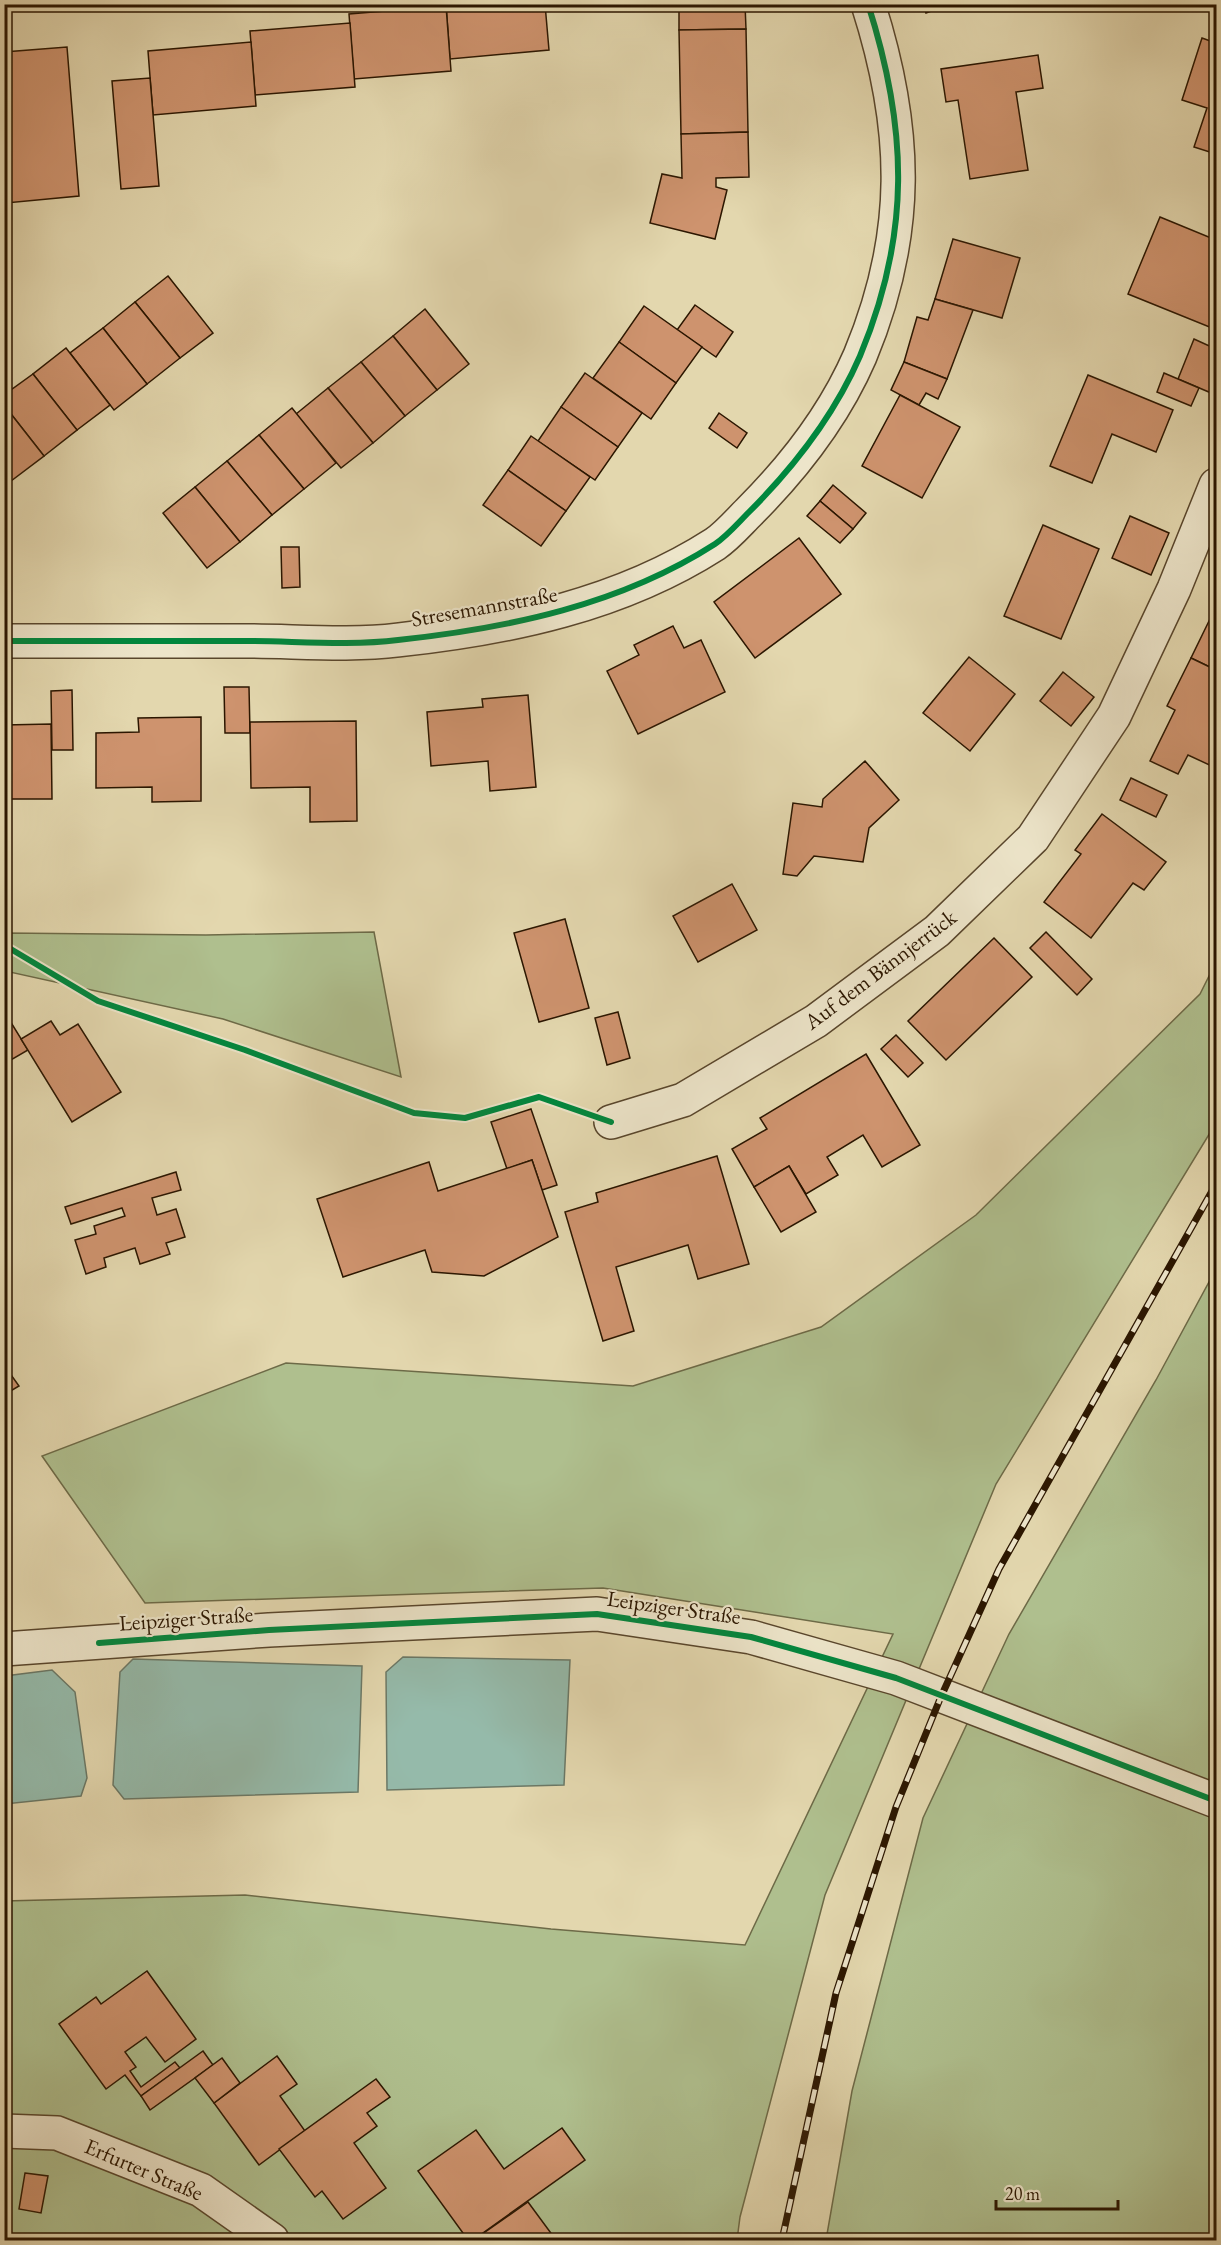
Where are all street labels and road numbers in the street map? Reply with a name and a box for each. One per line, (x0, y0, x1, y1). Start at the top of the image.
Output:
street label: Stresemannstraße (409, 579, 560, 634)
street label: Auf dem Bännjerrück (798, 902, 963, 1037)
street label: Leipziger Straße (605, 1584, 743, 1631)
street label: Leipziger Straße (118, 1599, 255, 1638)
street label: Erfurter Straße (80, 2132, 208, 2208)

